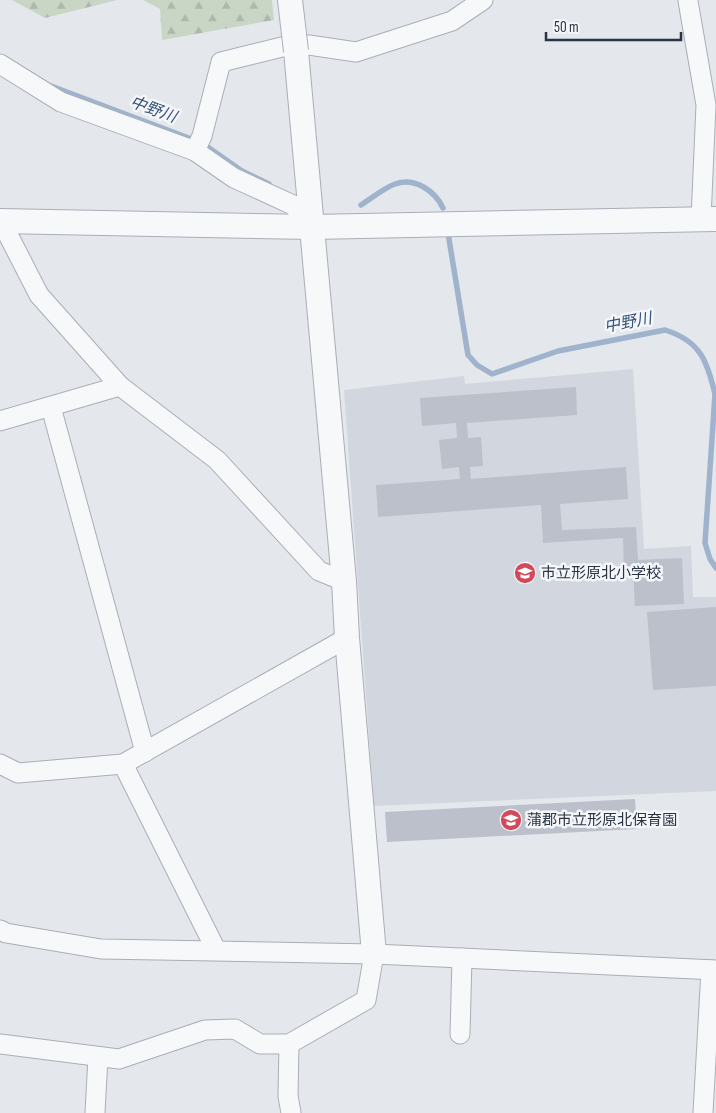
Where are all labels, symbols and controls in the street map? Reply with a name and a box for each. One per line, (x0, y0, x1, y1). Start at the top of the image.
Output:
scale bar (546, 10, 681, 42)
text: 50 m (554, 18, 579, 37)
water label: 中野川 (127, 93, 181, 128)
water label: 中野川 (603, 309, 655, 337)
school or university icon: 市立形原北小学校 (513, 561, 537, 585)
place label: 市立形原北小学校 (541, 564, 661, 583)
school or university icon: 蒲郡市立形原北保育園 (499, 808, 523, 832)
place label: 蒲郡市立形原北保育園 (527, 811, 677, 830)

